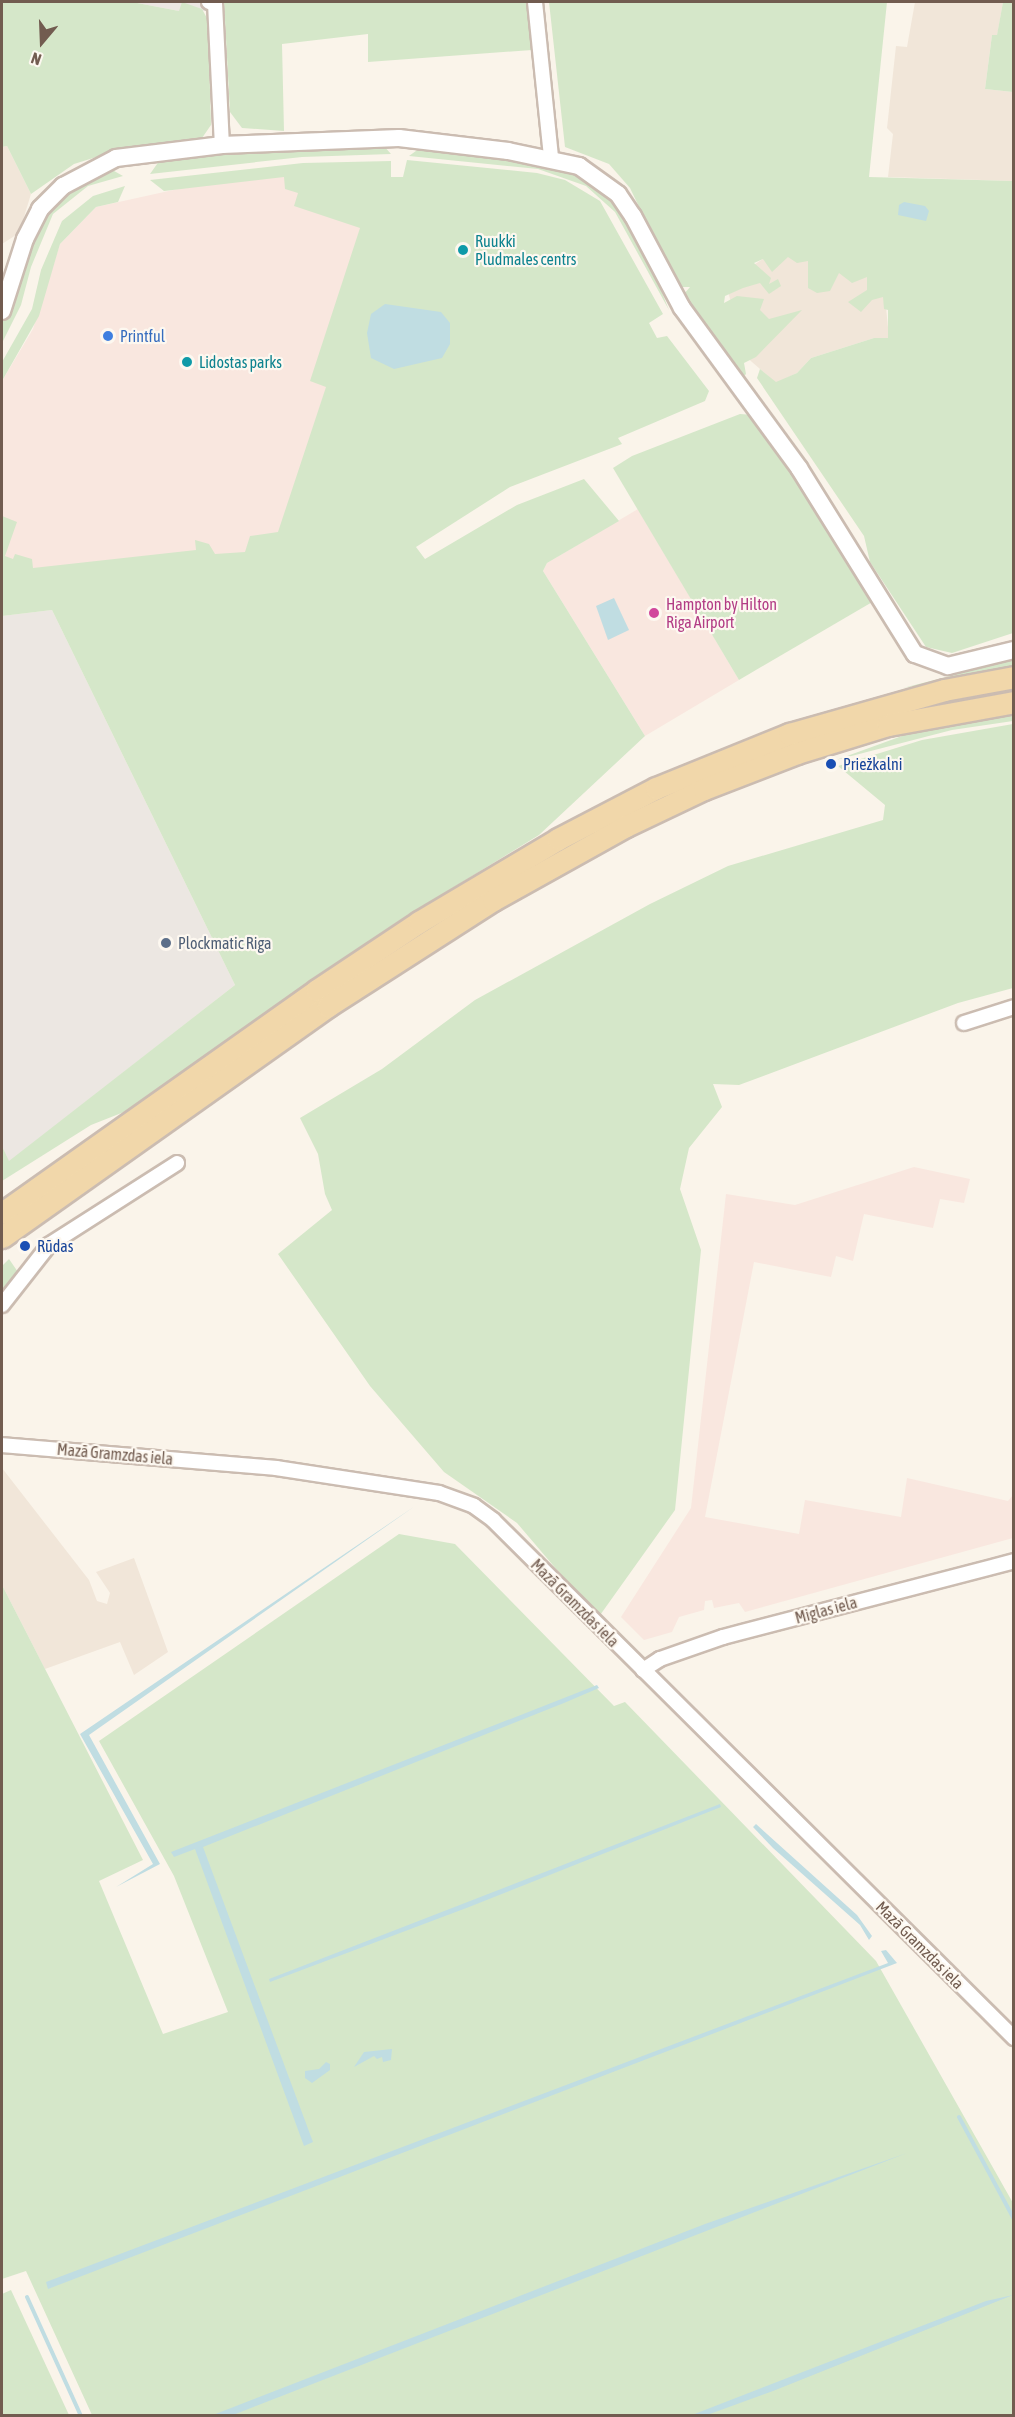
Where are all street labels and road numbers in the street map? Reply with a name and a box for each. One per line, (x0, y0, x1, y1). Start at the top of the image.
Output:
street label: Mazā Gramzdas iela (56, 1439, 174, 1469)
street label: Mazā Gramzdas iela (527, 1555, 623, 1651)
street label: Miglas iela (793, 1593, 859, 1627)
street label: Mazā Gramzdas iela (872, 1897, 968, 1993)

